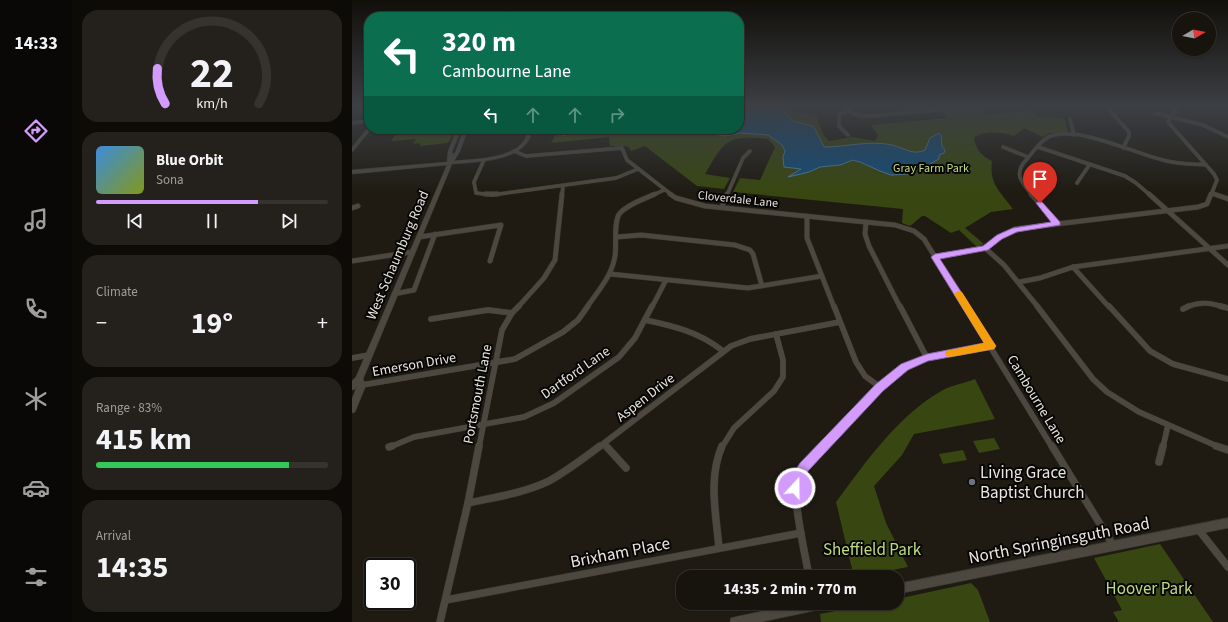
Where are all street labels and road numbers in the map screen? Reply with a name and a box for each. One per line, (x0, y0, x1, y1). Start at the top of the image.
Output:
street label: Cloverdale Lane (697, 187, 779, 212)
street label: West Schaumburg Road (362, 188, 434, 323)
street label: Dartford Lane (537, 342, 614, 404)
street label: Portsmouth Lane (459, 343, 497, 446)
street label: Emerson Drive (371, 348, 458, 382)
street label: Cambourne Lane (1002, 351, 1071, 448)
street label: Aspen Drive (612, 369, 679, 427)
street label: North Springinsguth Road (966, 512, 1152, 570)
street label: Brixham Place (568, 532, 672, 574)

